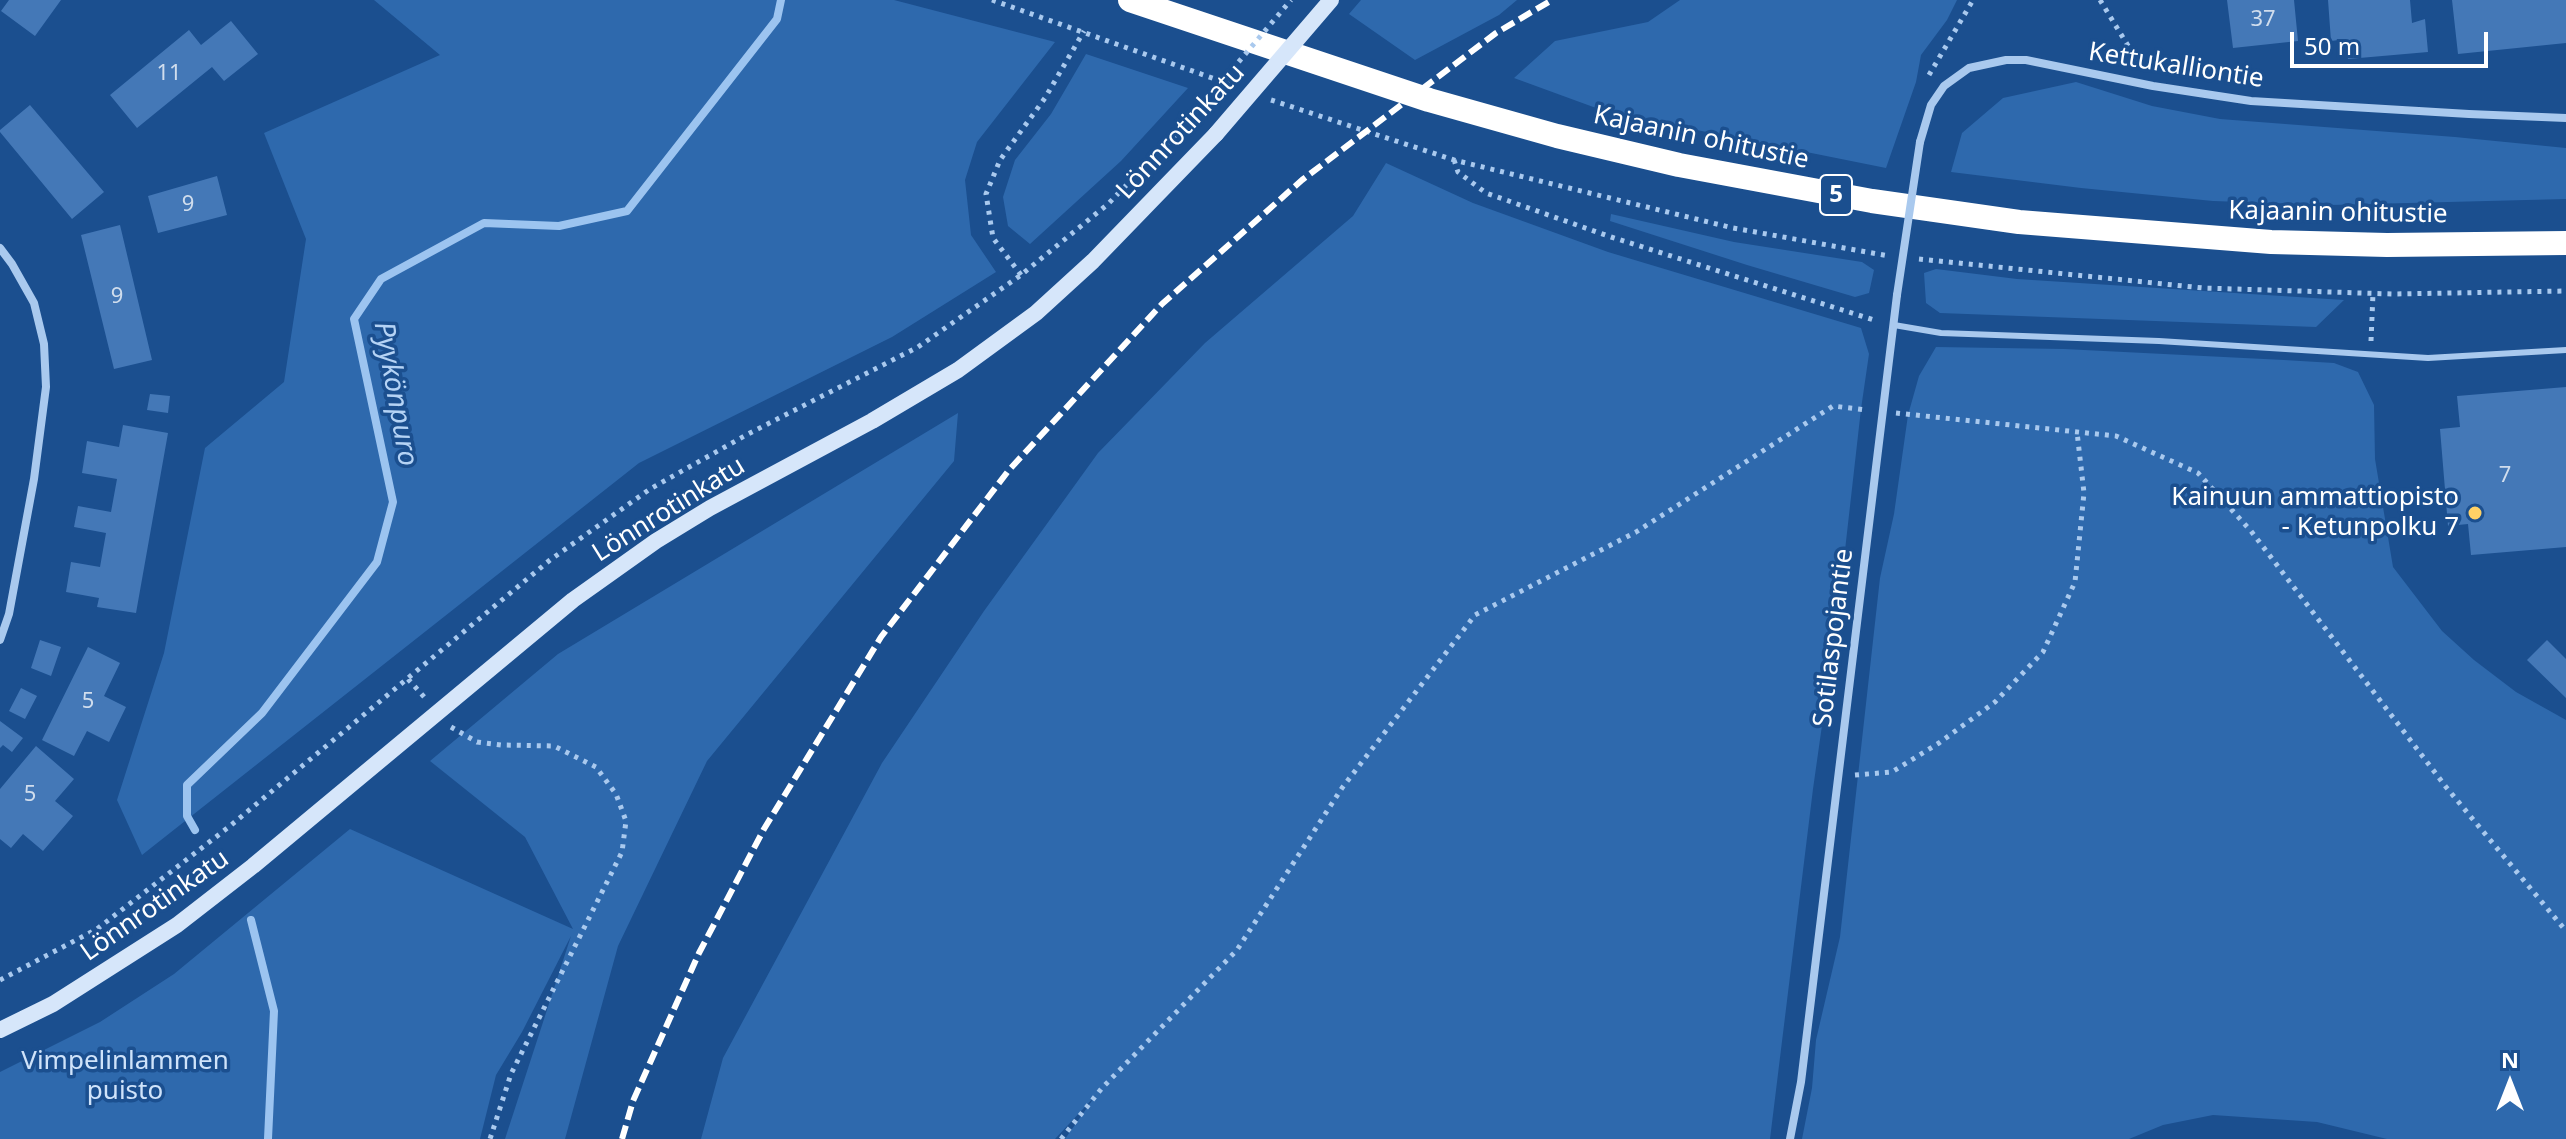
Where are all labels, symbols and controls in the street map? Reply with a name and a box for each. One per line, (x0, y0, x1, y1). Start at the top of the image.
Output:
house number: 37 (2250, 7, 2276, 33)
scale bar (2294, 16, 2492, 66)
text: 50 m (2304, 29, 2360, 62)
street label: Kettukalliontie (2086, 37, 2266, 95)
street label: Lönnrotinkatu (1110, 58, 1252, 206)
house number: 11 (156, 61, 182, 87)
street label: Kajaanin ohitustie (1590, 100, 1812, 176)
road number: 5 (1820, 175, 1852, 215)
house number: 9 (182, 192, 194, 218)
street label: Kajaanin ohitustie (2228, 195, 2448, 231)
house number: 9 (111, 284, 123, 310)
water label: Pyykönpuro (366, 319, 424, 469)
street label: Lönnrotinkatu (587, 451, 751, 569)
house number: 7 (2499, 463, 2511, 489)
place label: Kainuun ammattiopisto - Ketunpolku 7 (2171, 482, 2459, 544)
marker: Kainuun ammattiopisto - Ketunpolku 7 (2466, 504, 2484, 522)
street label: Sotilaspojantie (1808, 547, 1860, 729)
house number: 5 (82, 689, 94, 715)
house number: 5 (24, 782, 36, 808)
street label: Lönnrotinkatu (75, 843, 235, 969)
north arrow (2470, 1043, 2550, 1123)
text: N (2501, 1044, 2519, 1074)
park label: Vimpelinlammen puisto (21, 1046, 229, 1108)

